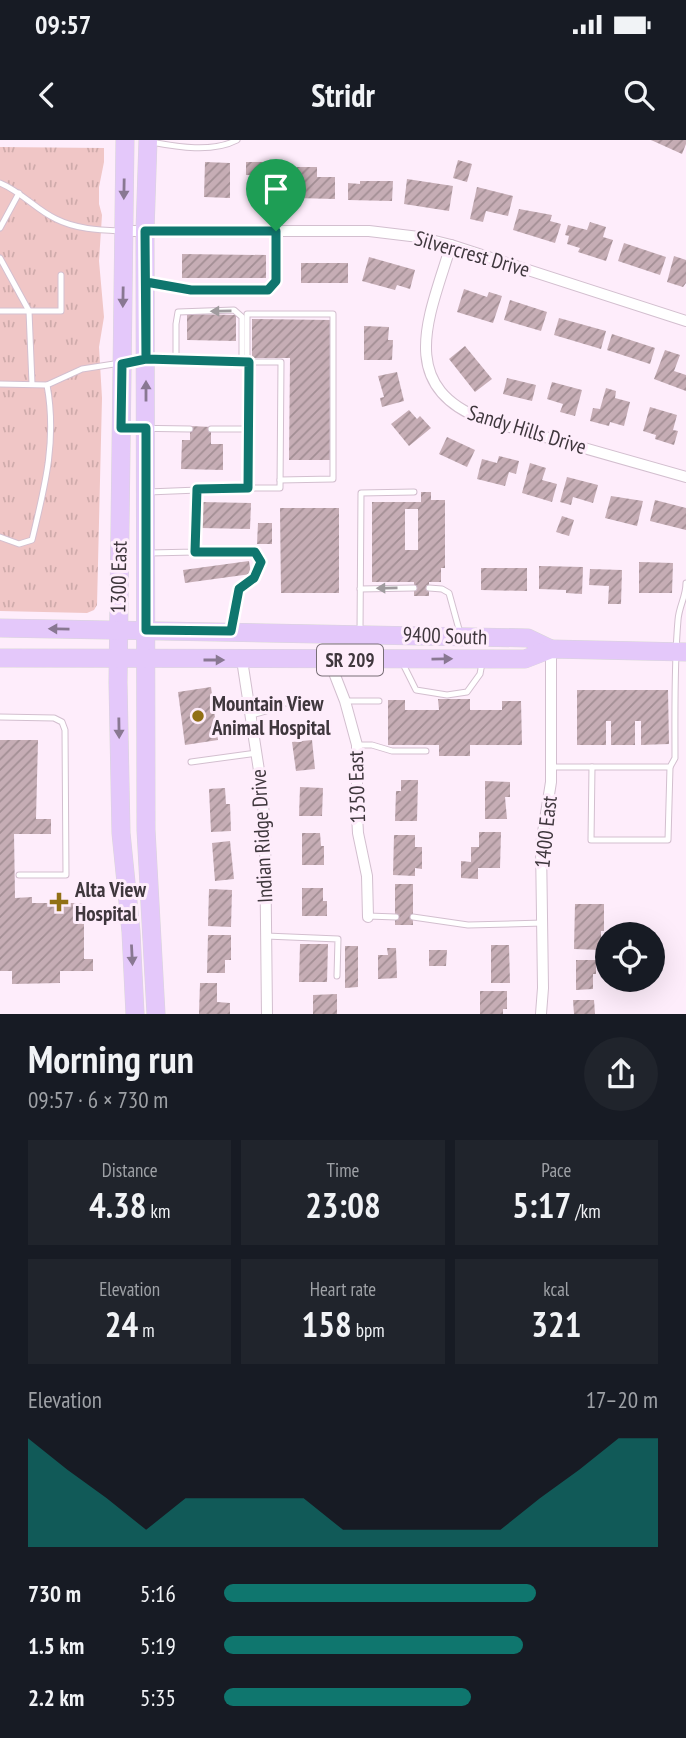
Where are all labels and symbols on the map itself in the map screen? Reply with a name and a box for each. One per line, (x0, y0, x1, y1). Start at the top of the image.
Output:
pin (246, 159, 306, 231)
one-way arrow (118, 178, 130, 200)
street label: Silvercrest Drive (412, 224, 533, 283)
one-way arrow (117, 286, 128, 308)
one-way arrow (210, 305, 232, 316)
one-way arrow (140, 379, 152, 401)
street label: Sandy Hills Drive (465, 399, 590, 460)
street label: 1300 East (104, 540, 133, 613)
one-way arrow (376, 583, 398, 594)
street label: 9400 South (402, 621, 488, 650)
one-way arrow (48, 623, 70, 635)
road number: SR 209 (317, 645, 383, 676)
one-way arrow (431, 653, 453, 664)
one-way arrow (204, 654, 226, 666)
place label: Mountain View Animal Hospital (211, 690, 331, 741)
marker: Mountain View Animal Hospital (190, 708, 206, 724)
one-way arrow (113, 717, 124, 739)
street label: 1350 East (342, 750, 371, 824)
street label: Indian Ridge Drive (245, 768, 278, 904)
street label: 1400 East (528, 794, 563, 869)
place label: Alta View Hospital (74, 876, 146, 927)
marker: Alta View Hospital (49, 892, 69, 912)
one-way arrow (127, 944, 138, 966)

